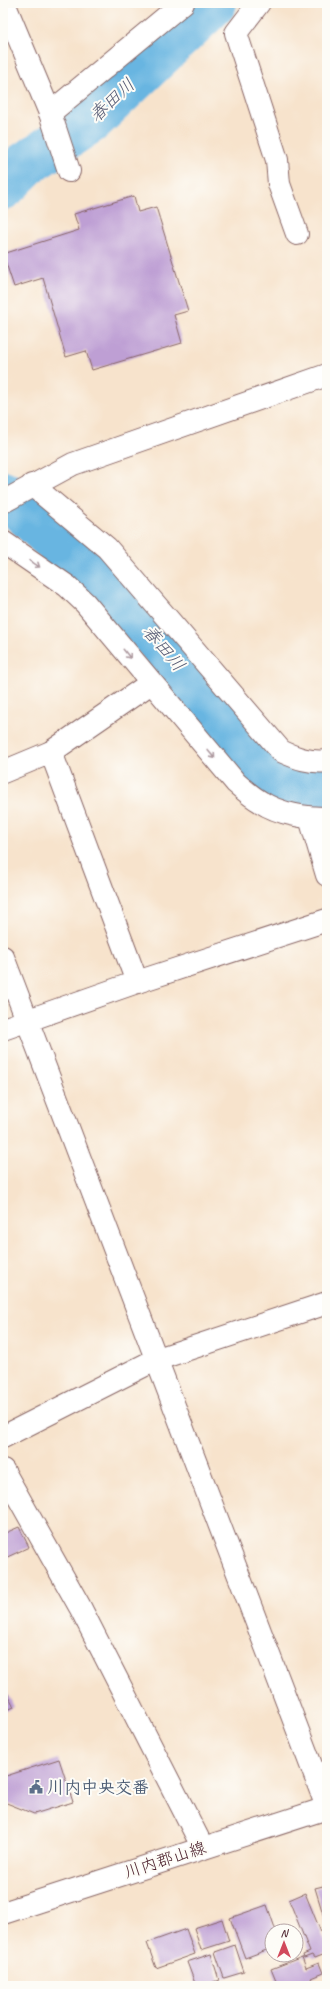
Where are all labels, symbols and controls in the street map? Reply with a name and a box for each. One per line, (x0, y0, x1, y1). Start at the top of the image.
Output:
water label: 春田川 (85, 74, 139, 126)
one-way arrow (29, 560, 40, 568)
water label: 春田川 (138, 620, 190, 676)
one-way arrow (123, 649, 132, 660)
one-way arrow (206, 749, 215, 759)
place label: 川内中央交番 (47, 1777, 149, 1798)
public building icon: 川内中央交番 (28, 1779, 44, 1795)
street label: 川内郡山線 (121, 1837, 209, 1883)
north arrow (264, 1923, 304, 1963)
text: N (281, 1926, 290, 1940)

